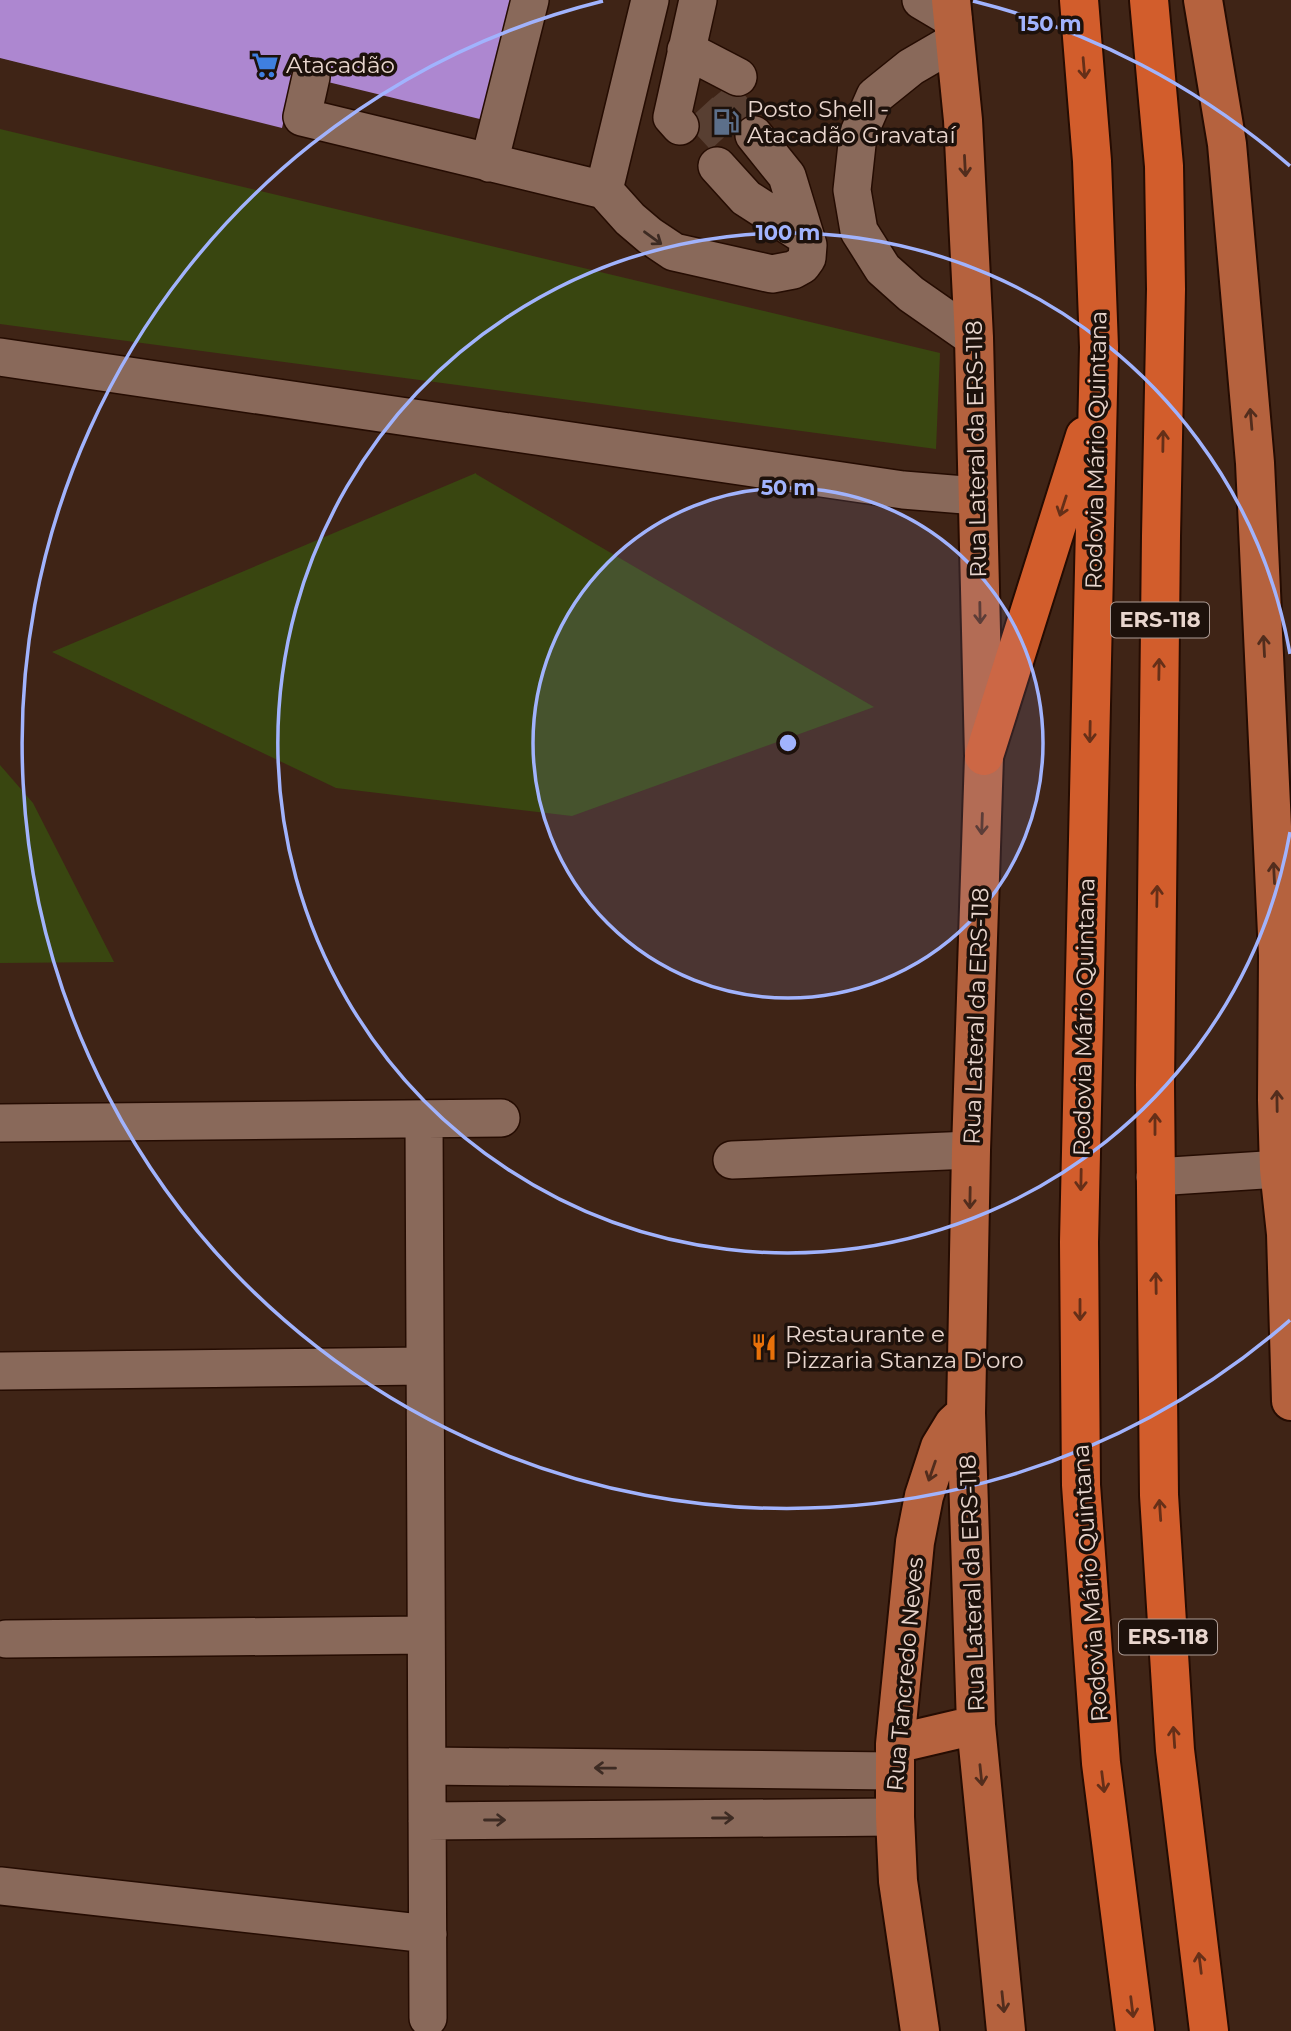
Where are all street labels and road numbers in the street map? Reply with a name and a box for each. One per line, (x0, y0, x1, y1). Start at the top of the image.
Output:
street label: Rodovia Mário Quintana (1080, 311, 1112, 589)
street label: Rua Lateral da ERS-118 (960, 320, 992, 578)
road number: ERS-118 (1111, 602, 1209, 638)
street label: Rodovia Mário Quintana (1068, 878, 1100, 1156)
street label: Rua Lateral da ERS-118 (958, 887, 994, 1145)
street label: Rodovia Mário Quintana (1066, 1443, 1114, 1723)
street label: Rua Lateral da ERS-118 (954, 1454, 990, 1712)
street label: Rua Tancredo Neves (881, 1556, 929, 1792)
road number: ERS-118 (1119, 1620, 1217, 1654)

